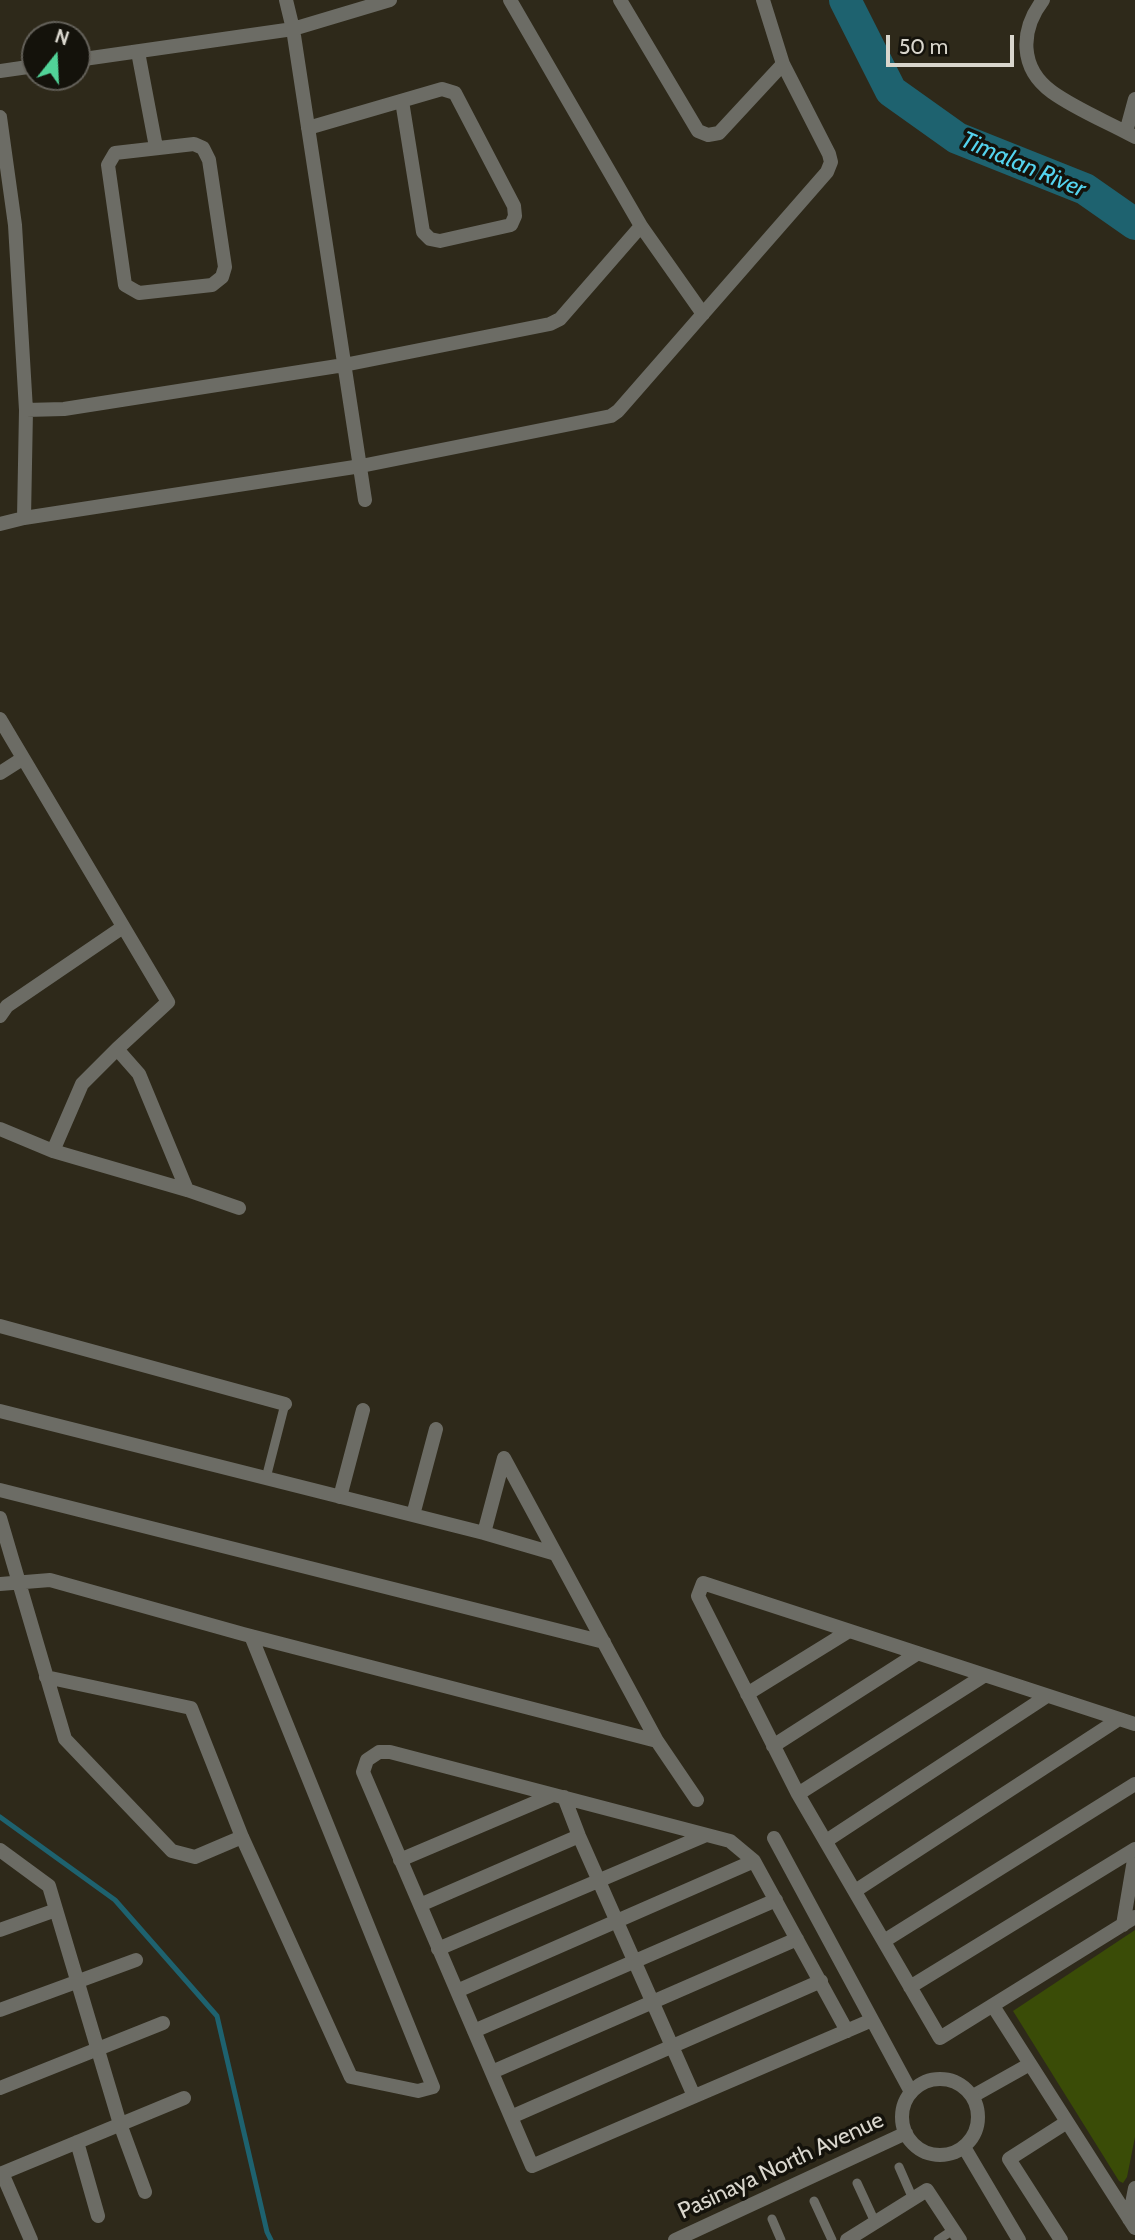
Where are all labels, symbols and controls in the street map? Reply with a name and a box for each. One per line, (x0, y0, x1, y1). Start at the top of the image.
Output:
north arrow (21, 21, 91, 91)
scale bar (890, 21, 1018, 65)
text: N (52, 24, 72, 50)
text: 50 m (899, 34, 948, 59)
water label: Timalan River (956, 126, 1090, 204)
street label: Pasinaya North Avenue (674, 2106, 888, 2226)

